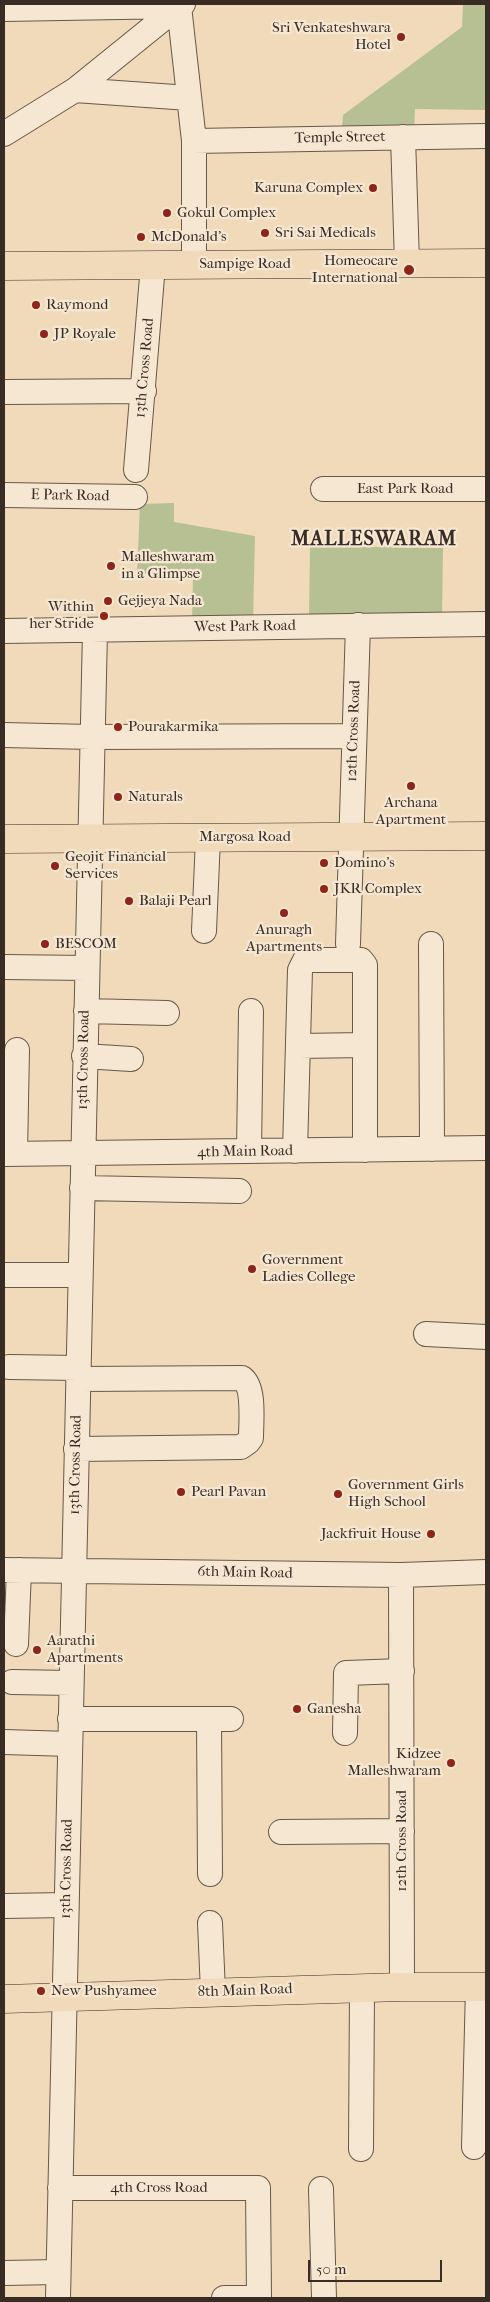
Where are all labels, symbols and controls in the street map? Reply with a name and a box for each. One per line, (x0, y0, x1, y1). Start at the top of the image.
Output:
place label: Sri Venkateshwara Hotel (272, 19, 391, 54)
marker: Sri Venkateshwara Hotel (395, 31, 407, 43)
street label: Temple Street (294, 128, 386, 148)
place label: Karuna Complex (254, 179, 363, 197)
marker: Karuna Complex (367, 182, 379, 194)
place label: Gokul Complex (177, 204, 276, 222)
marker: Gokul Complex (161, 207, 173, 219)
place label: Sri Sai Medicals (275, 224, 376, 242)
marker: Sri Sai Medicals (259, 227, 271, 239)
place label: McDonald's (151, 228, 227, 246)
marker: McDonald's (135, 231, 147, 243)
place label: Homeocare International (312, 252, 398, 287)
street label: Sampige Road (199, 255, 291, 273)
marker: Homeocare International (402, 263, 416, 277)
place label: Raymond (46, 296, 108, 314)
marker: Raymond (30, 299, 42, 311)
street label: 13th Cross Road (132, 317, 158, 419)
place label: JP Royale (54, 325, 116, 343)
marker: JP Royale (38, 328, 50, 340)
street label: East Park Road (357, 480, 453, 498)
street label: E Park Road (30, 486, 110, 506)
district label: MALLESWARAM (290, 528, 458, 552)
place label: Malleshwaram in a Glimpse (121, 548, 215, 583)
marker: Malleshwaram in a Glimpse (105, 560, 117, 572)
place label: Gejjeya Nada (118, 592, 202, 610)
marker: Gejjeya Nada (102, 595, 114, 607)
place label: Within her Stride (29, 598, 94, 633)
marker: Within her Stride (98, 610, 110, 622)
street label: West Park Road (194, 617, 296, 637)
street label: 12th Cross Road (343, 680, 365, 782)
place label: Pourakarmika (128, 718, 219, 736)
marker: Pourakarmika (112, 721, 124, 733)
marker: Archana Apartment (405, 780, 417, 792)
place label: Naturals (128, 788, 183, 806)
marker: Naturals (112, 791, 124, 803)
place label: Archana Apartment (376, 794, 446, 829)
street label: Margosa Road (199, 828, 291, 846)
place label: Geojit Financial Services (65, 848, 166, 883)
place label: Domino's (334, 854, 395, 872)
marker: Domino's (318, 857, 330, 869)
marker: Geojit Financial Services (49, 860, 61, 872)
place label: JKR Complex (334, 880, 422, 898)
marker: JKR Complex (318, 883, 330, 895)
place label: Balaji Pearl (139, 892, 212, 910)
marker: Balaji Pearl (123, 895, 135, 907)
marker: Anuragh Apartments (278, 907, 290, 919)
place label: Anuragh Apartments (246, 921, 322, 956)
place label: BESCOM (55, 935, 117, 953)
marker: BESCOM (39, 938, 51, 950)
street label: 13th Cross Road (74, 1010, 94, 1110)
street label: 4th Main Road (197, 1142, 293, 1162)
place label: Government Ladies College (262, 1251, 355, 1286)
marker: Government Ladies College (246, 1263, 258, 1275)
street label: 13th Cross Road (66, 1415, 86, 1515)
place label: Government Girls High School (348, 1476, 464, 1511)
place label: Pearl Pavan (191, 1483, 266, 1501)
marker: Pearl Pavan (175, 1486, 187, 1498)
marker: Government Girls High School (332, 1488, 344, 1500)
place label: Jackfruit House (321, 1525, 421, 1543)
marker: Jackfruit House (425, 1528, 437, 1540)
street label: 6th Main Road (197, 1563, 293, 1583)
place label: Aarathi Apartments (47, 1632, 123, 1667)
marker: Aarathi Apartments (31, 1644, 43, 1656)
place label: Ganesha (307, 1700, 361, 1718)
marker: Ganesha (291, 1703, 303, 1715)
place label: Kidzee Malleshwaram (347, 1745, 441, 1780)
marker: Kidzee Malleshwaram (445, 1757, 457, 1769)
street label: 12th Cross Road (393, 1790, 411, 1892)
street label: 13th Cross Road (57, 1819, 77, 1919)
street label: 8th Main Road (197, 1980, 293, 2002)
place label: New Pushyamee (51, 1982, 157, 2000)
marker: New Pushyamee (35, 1985, 47, 1997)
street label: 4th Cross Road (110, 2179, 208, 2197)
scale bar (310, 2250, 444, 2282)
text: 50 m (316, 2260, 346, 2278)

